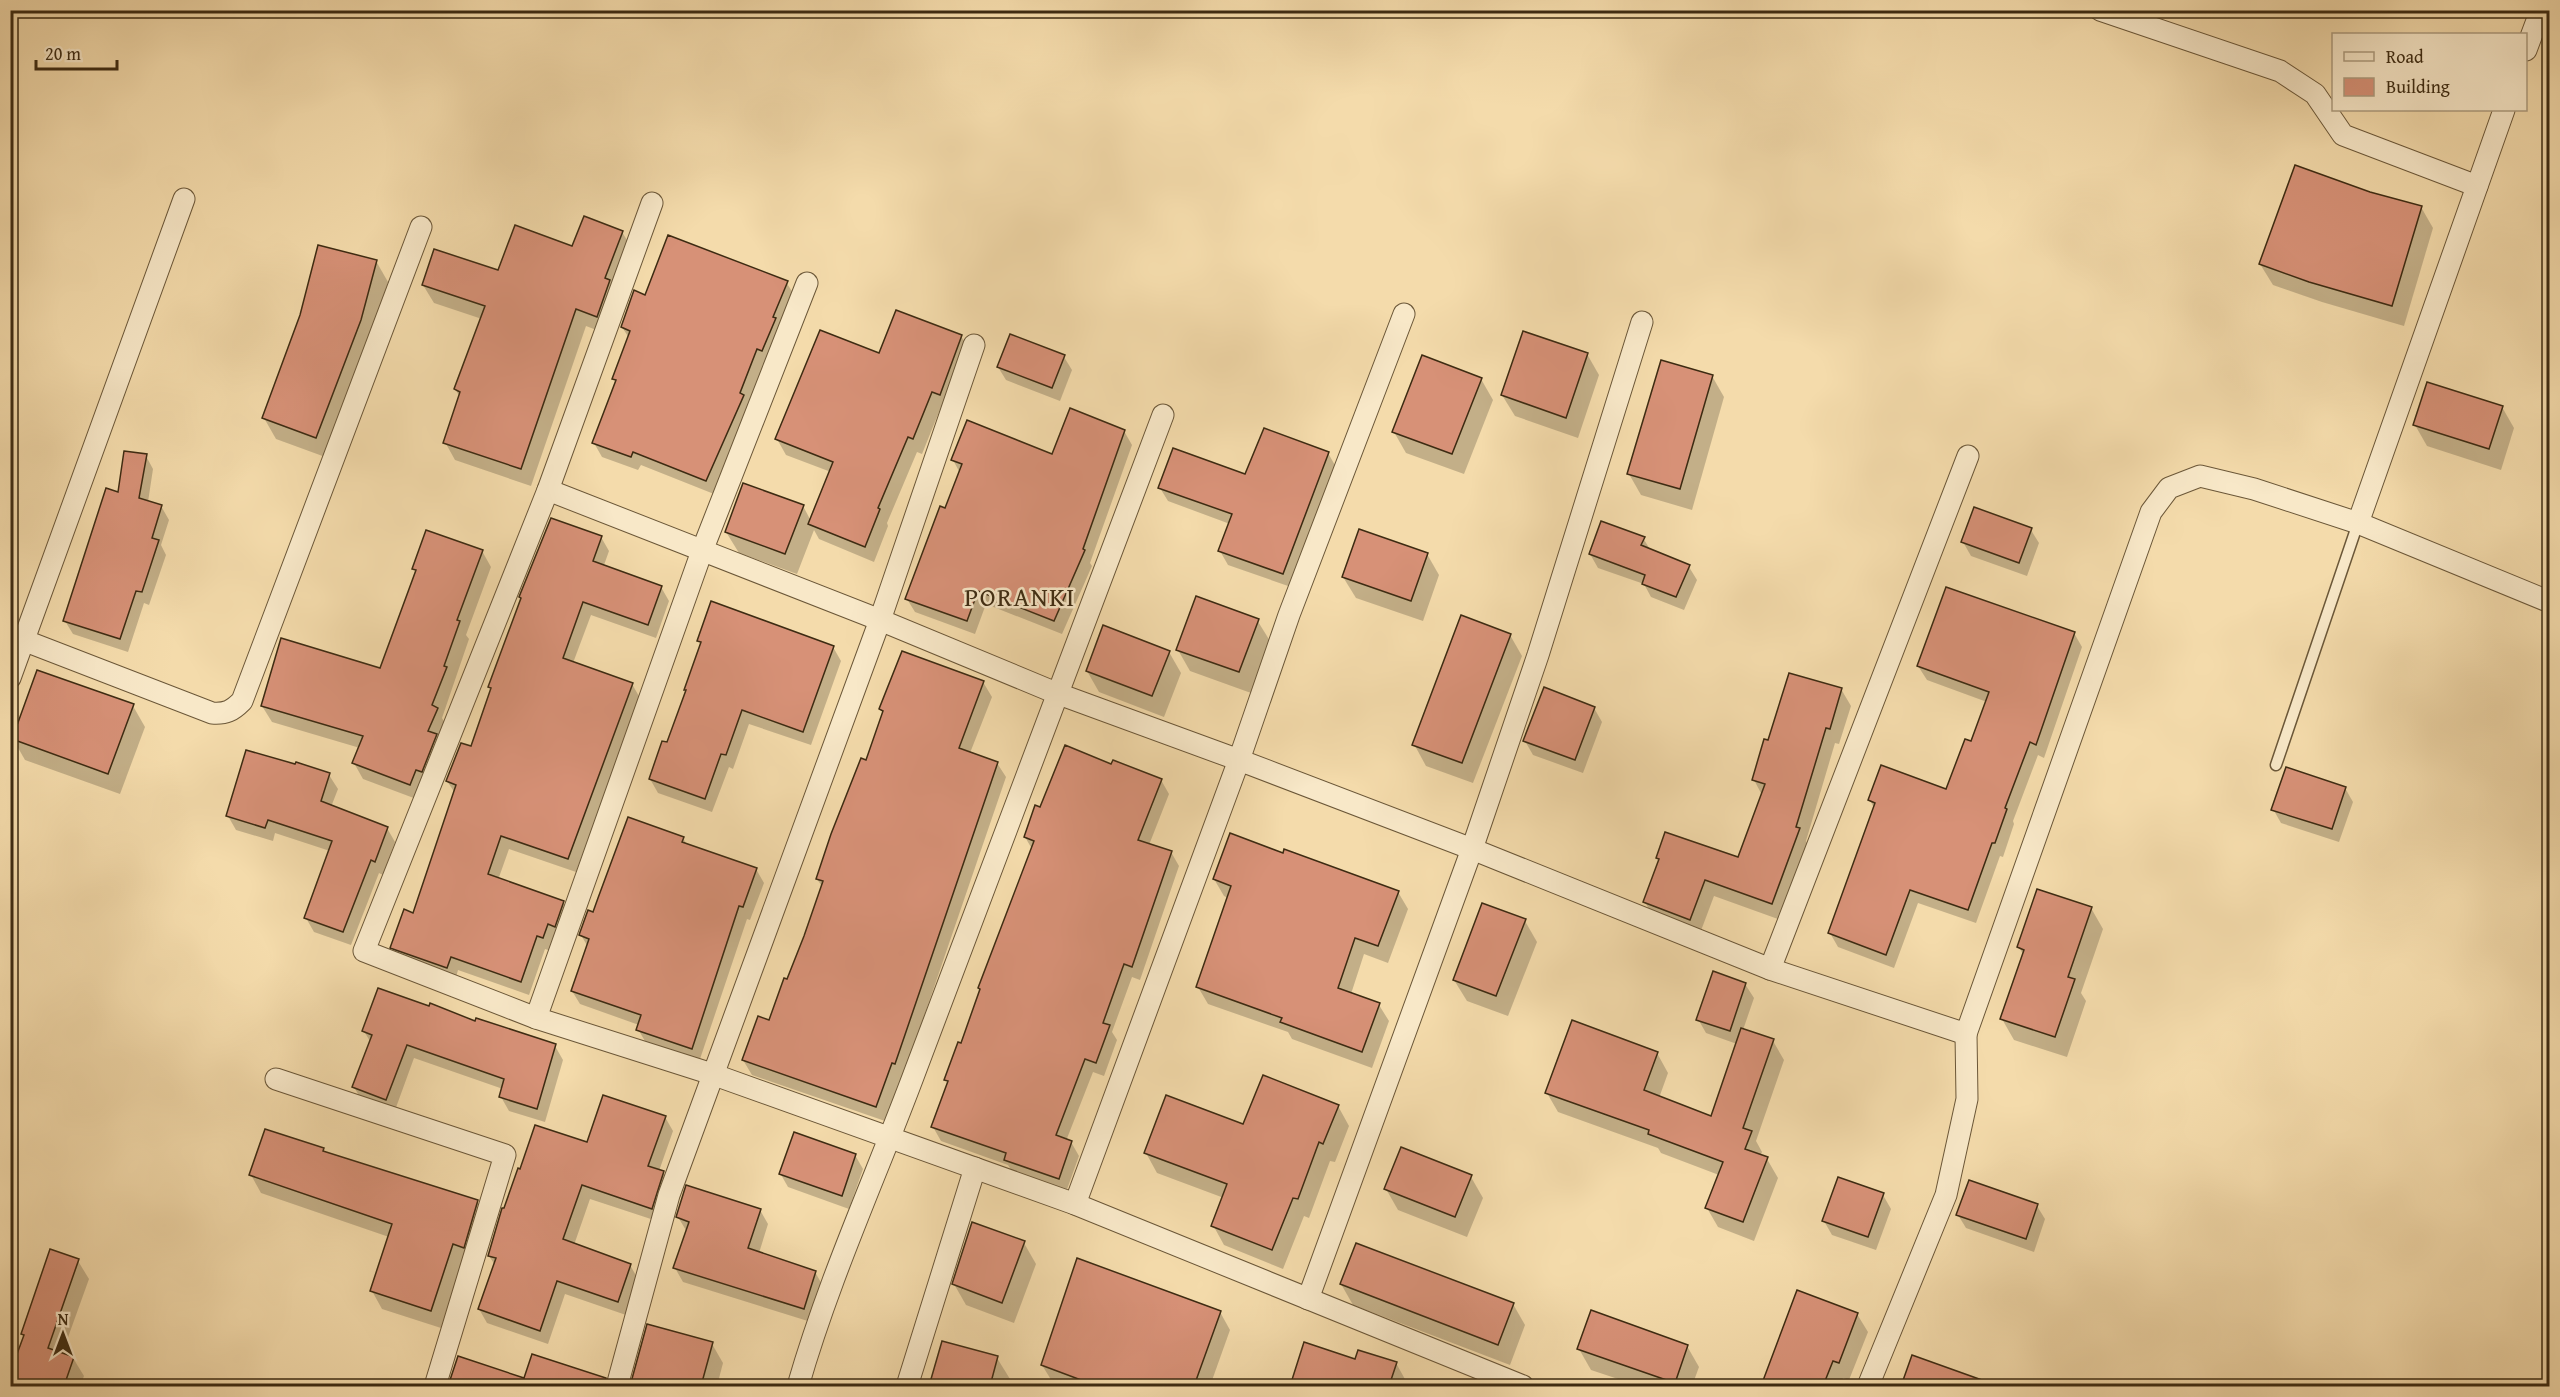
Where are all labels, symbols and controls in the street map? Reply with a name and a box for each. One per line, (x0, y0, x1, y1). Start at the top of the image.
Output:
scale bar (36, 33, 117, 71)
legend (2332, 33, 2527, 111)
text: 20 m (45, 40, 81, 67)
text: Road (2386, 43, 2424, 70)
text: Building (2386, 73, 2450, 100)
district label: PORANKI (964, 577, 1076, 616)
north arrow (33, 1304, 93, 1364)
text: N (58, 1307, 69, 1331)

